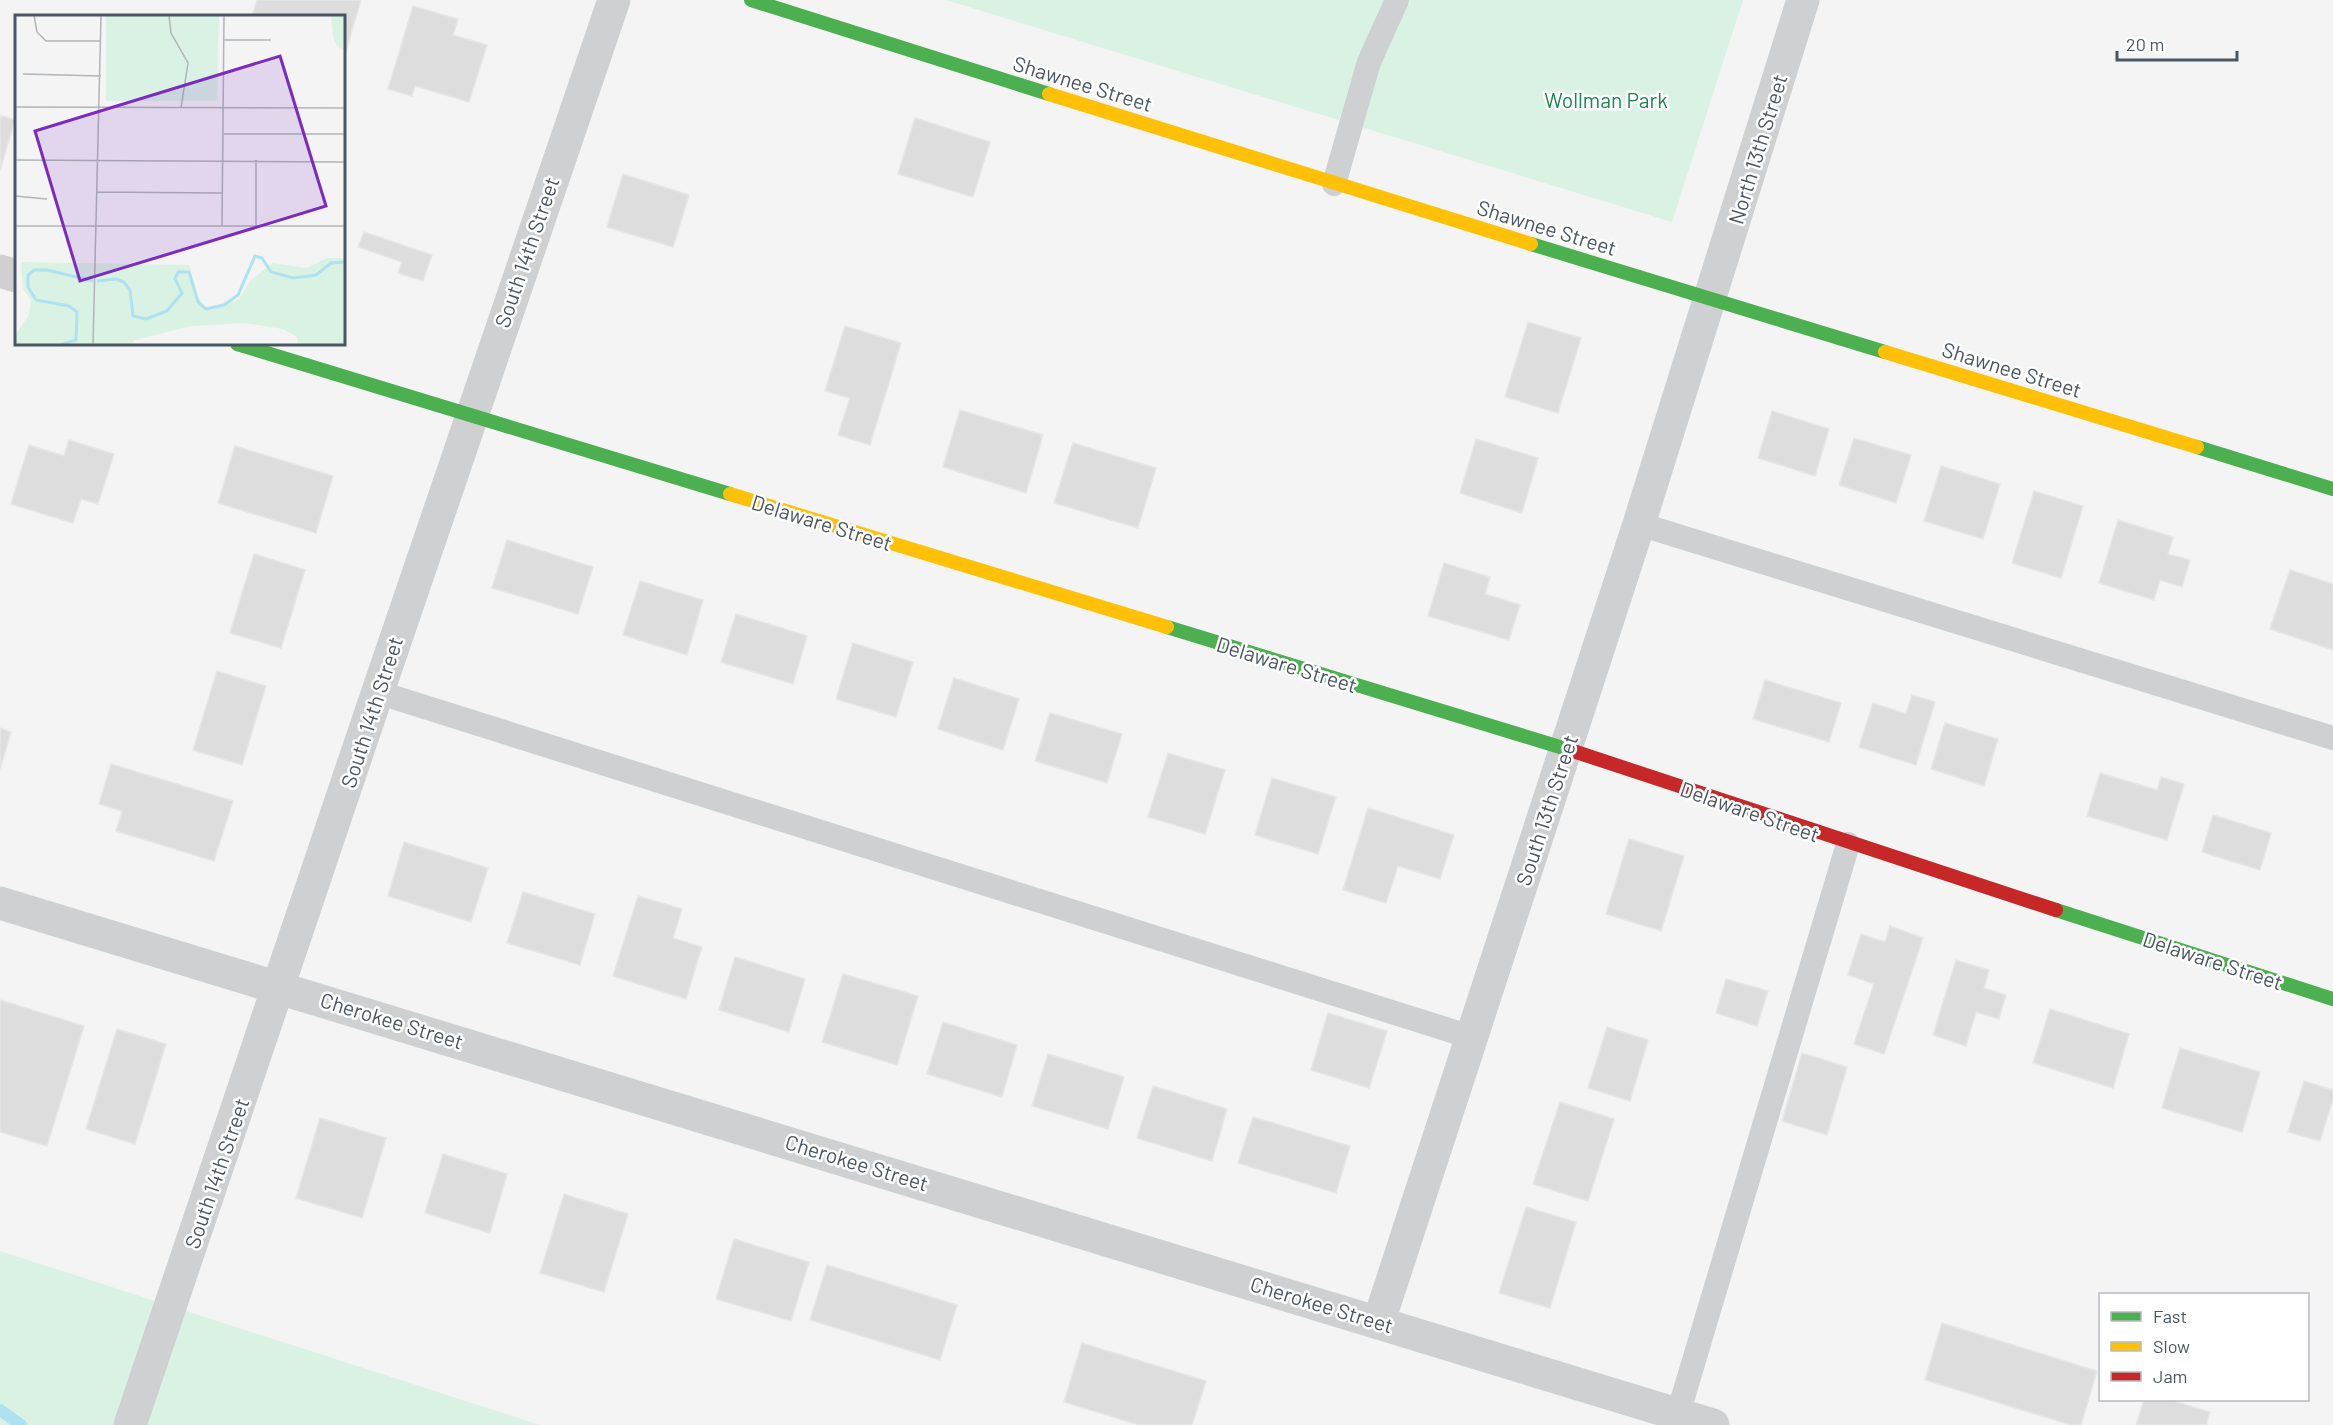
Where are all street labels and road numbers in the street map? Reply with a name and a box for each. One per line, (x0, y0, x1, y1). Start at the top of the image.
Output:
street label: Shawnee Street (1010, 50, 1156, 116)
street label: North 13th Street (1722, 71, 1792, 227)
street label: South 14th Street (489, 173, 563, 331)
street label: Shawnee Street (1474, 194, 1620, 260)
street label: Shawnee Street (1939, 336, 2085, 402)
street label: Delaware Street (749, 489, 895, 555)
street label: Delaware Street (1214, 631, 1360, 697)
street label: South 14th Street (335, 633, 407, 791)
street label: South 13th Street (1510, 732, 1582, 888)
street label: Delaware Street (1677, 775, 1823, 847)
street label: Delaware Street (2140, 926, 2286, 994)
street label: Cherokee Street (318, 986, 466, 1054)
street label: South 14th Street (179, 1094, 253, 1252)
street label: Cherokee Street (783, 1128, 931, 1196)
street label: Cherokee Street (1248, 1270, 1396, 1338)

